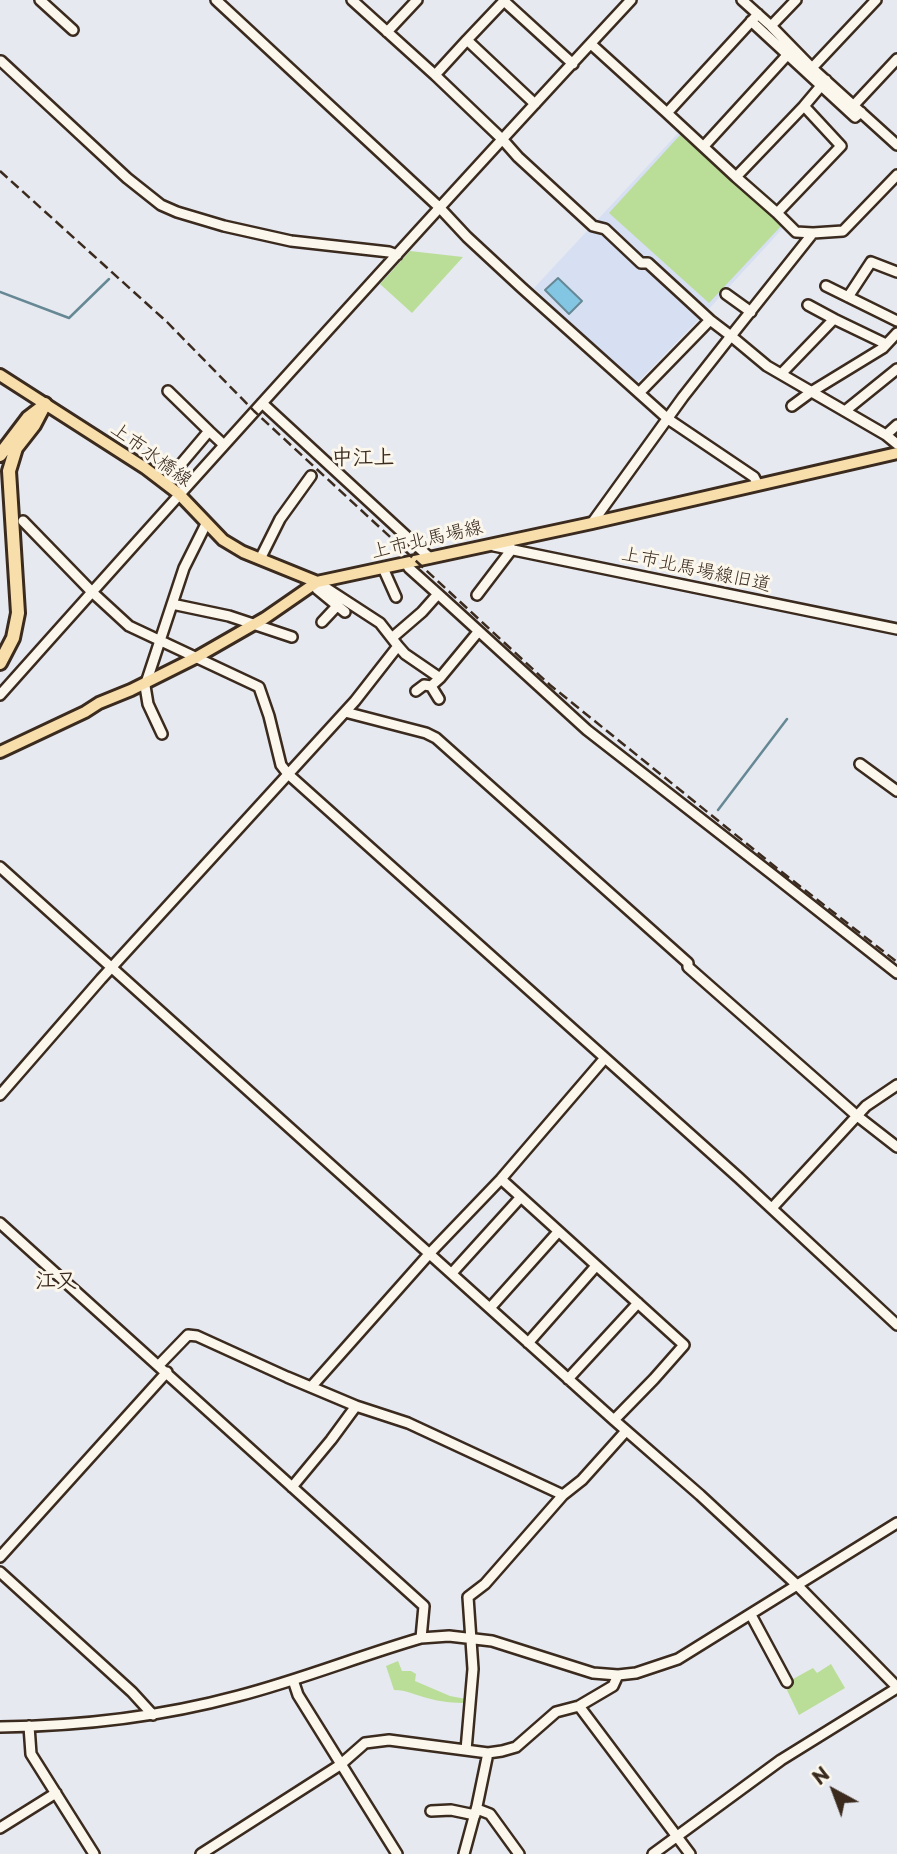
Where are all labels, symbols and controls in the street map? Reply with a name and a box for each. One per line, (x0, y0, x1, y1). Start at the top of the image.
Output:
street label: 上市水橋線 (106, 418, 196, 492)
district label: 中江上 (332, 445, 394, 471)
street label: 上市北馬場線 (369, 516, 485, 564)
street label: 上市北馬場線旧道 (619, 543, 773, 597)
district label: 江又 (35, 1268, 77, 1294)
north arrow (799, 1756, 869, 1826)
text: N (805, 1760, 835, 1791)

